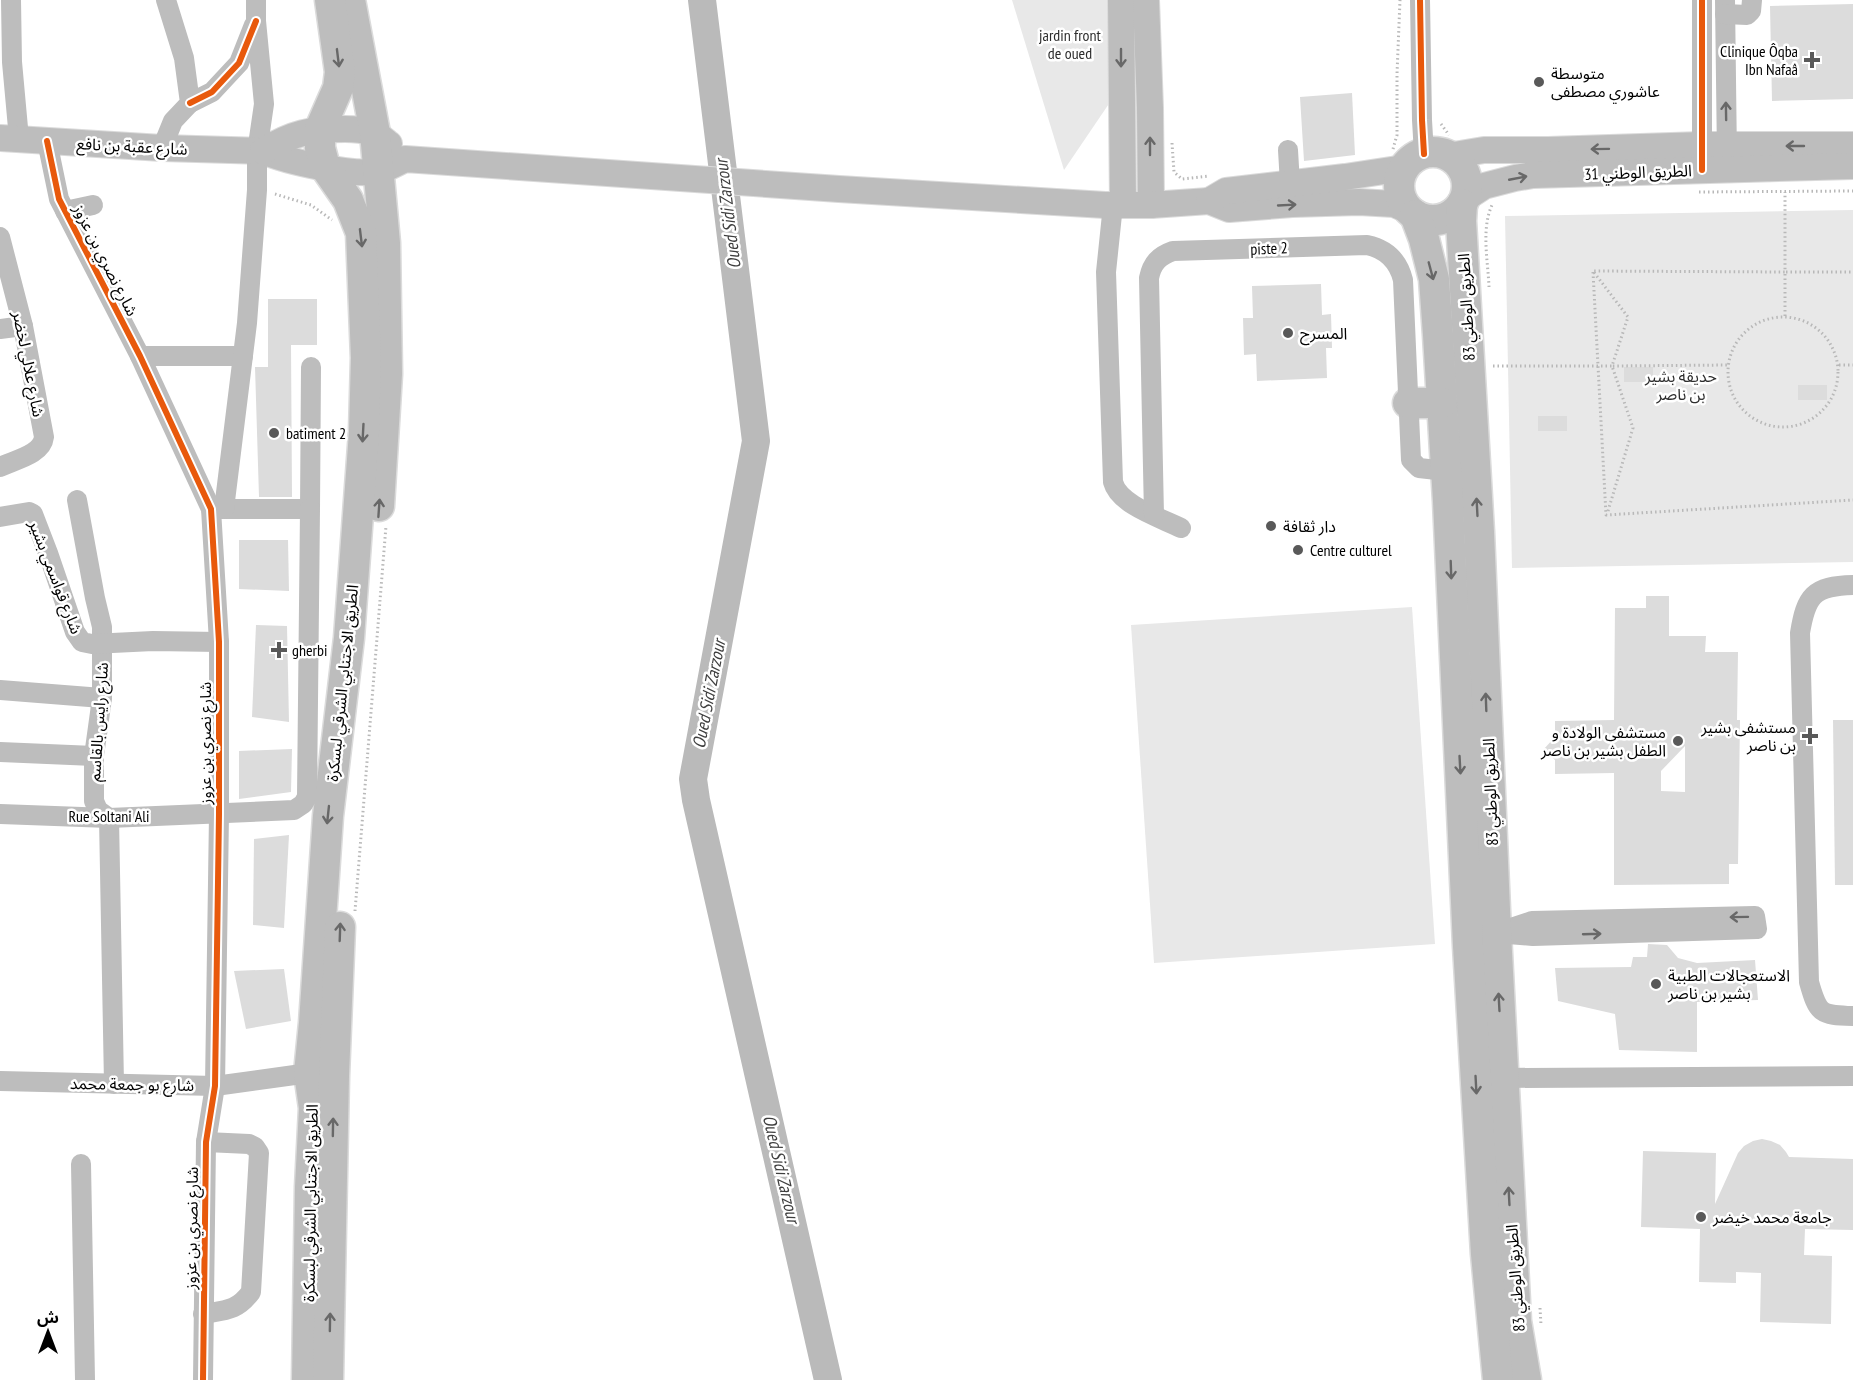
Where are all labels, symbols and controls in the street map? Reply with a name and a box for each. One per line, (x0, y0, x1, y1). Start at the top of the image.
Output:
park label: jardin front de oued (1039, 25, 1102, 63)
place label: Clinique Ôqba Ibn Nafaâ (1720, 41, 1798, 79)
one-way arrow (333, 47, 344, 67)
one-way arrow (1115, 48, 1126, 68)
marker: Clinique Ôqba Ibn Nafaâ (1803, 51, 1821, 69)
place label: متوسطة عاشوري مصطفى (1551, 63, 1660, 104)
marker: متوسطة عاشوري مصطفى (1532, 75, 1546, 89)
one-way arrow (1720, 101, 1732, 121)
street label: شارع عقبة بن نافع (76, 133, 188, 162)
one-way arrow (1144, 137, 1156, 157)
one-way arrow (1785, 140, 1805, 152)
one-way arrow (1590, 143, 1610, 155)
water label: Oued Sidi Zarzour (709, 155, 746, 270)
street label: الطريق الوطني 31 (1584, 160, 1692, 187)
one-way arrow (1507, 172, 1527, 183)
one-way arrow (1277, 199, 1297, 210)
street label: شارع نصري بن عزوز (66, 200, 143, 321)
one-way arrow (355, 228, 366, 248)
street label: piste 2 (1250, 237, 1288, 259)
street label: الطريق الوطني 83 (1453, 253, 1482, 361)
one-way arrow (1426, 261, 1438, 280)
street label: شارع علالي لخضر (6, 308, 49, 419)
place label: المسرح (1300, 323, 1347, 346)
marker: المسرح (1281, 326, 1295, 340)
park label: حديقة بشير بن ناصر (1644, 366, 1717, 404)
place label: batiment 2 (286, 423, 346, 443)
one-way arrow (358, 423, 369, 442)
marker: batiment 2 (267, 426, 281, 440)
one-way arrow (374, 498, 385, 518)
one-way arrow (1472, 498, 1483, 518)
street label: شارع قواسمي بشير (22, 516, 87, 638)
place label: دار ثقافة (1283, 516, 1336, 536)
marker: دار ثقافة (1264, 519, 1278, 533)
place label: Centre culturel (1310, 540, 1392, 560)
marker: Centre culturel (1291, 543, 1305, 557)
one-way arrow (1445, 560, 1456, 580)
street label: الطريق الاجتنابي الشرقي لبسكرة (322, 584, 365, 783)
water label: Oued Sidi Zarzour (687, 635, 731, 750)
place label: gherbi (292, 640, 327, 660)
marker: gherbi (270, 641, 288, 659)
street label: شارع رايس بالقاسم (84, 662, 115, 783)
street label: شارع نصري بن عزوز (195, 682, 218, 805)
one-way arrow (1480, 693, 1491, 713)
place label: مستشفى بشير بن ناصر (1700, 717, 1796, 755)
place label: مستشفى الولادة و الطفل بشير بن ناصر (1540, 722, 1666, 760)
marker: مستشفى بشير بن ناصر (1801, 727, 1819, 745)
marker: مستشفى الولادة و الطفل بشير بن ناصر (1671, 734, 1685, 748)
street label: الطريق الوطني 83 (1478, 738, 1505, 846)
one-way arrow (1454, 754, 1465, 774)
one-way arrow (322, 805, 333, 825)
street label: Rue Soltani Ali (68, 806, 150, 826)
one-way arrow (1730, 911, 1750, 922)
one-way arrow (334, 922, 345, 942)
one-way arrow (1581, 929, 1601, 940)
place label: الاستعجالات الطبية بشير بن ناصر (1667, 965, 1790, 1003)
marker: الاستعجالات الطبية بشير بن ناصر (1649, 977, 1663, 991)
one-way arrow (1494, 992, 1505, 1012)
street label: شارع بو جمعة محمد (70, 1073, 194, 1098)
one-way arrow (1471, 1075, 1482, 1095)
street label: الطريق الاجتنابي الشرقي لبسكرة (298, 1104, 324, 1302)
water label: Oued Sidi Zarzour (758, 1113, 806, 1228)
one-way arrow (328, 1117, 339, 1137)
street label: شارع نصري بن عزوز (180, 1166, 205, 1291)
one-way arrow (1504, 1187, 1515, 1207)
place label: جامعة محمد خيضر (1712, 1207, 1832, 1227)
marker: جامعة محمد خيضر (1694, 1210, 1708, 1224)
street label: الطريق الوطني 83 (1501, 1223, 1531, 1332)
north arrow (18, 1302, 78, 1362)
text: ش (37, 1307, 59, 1327)
one-way arrow (324, 1312, 335, 1332)

